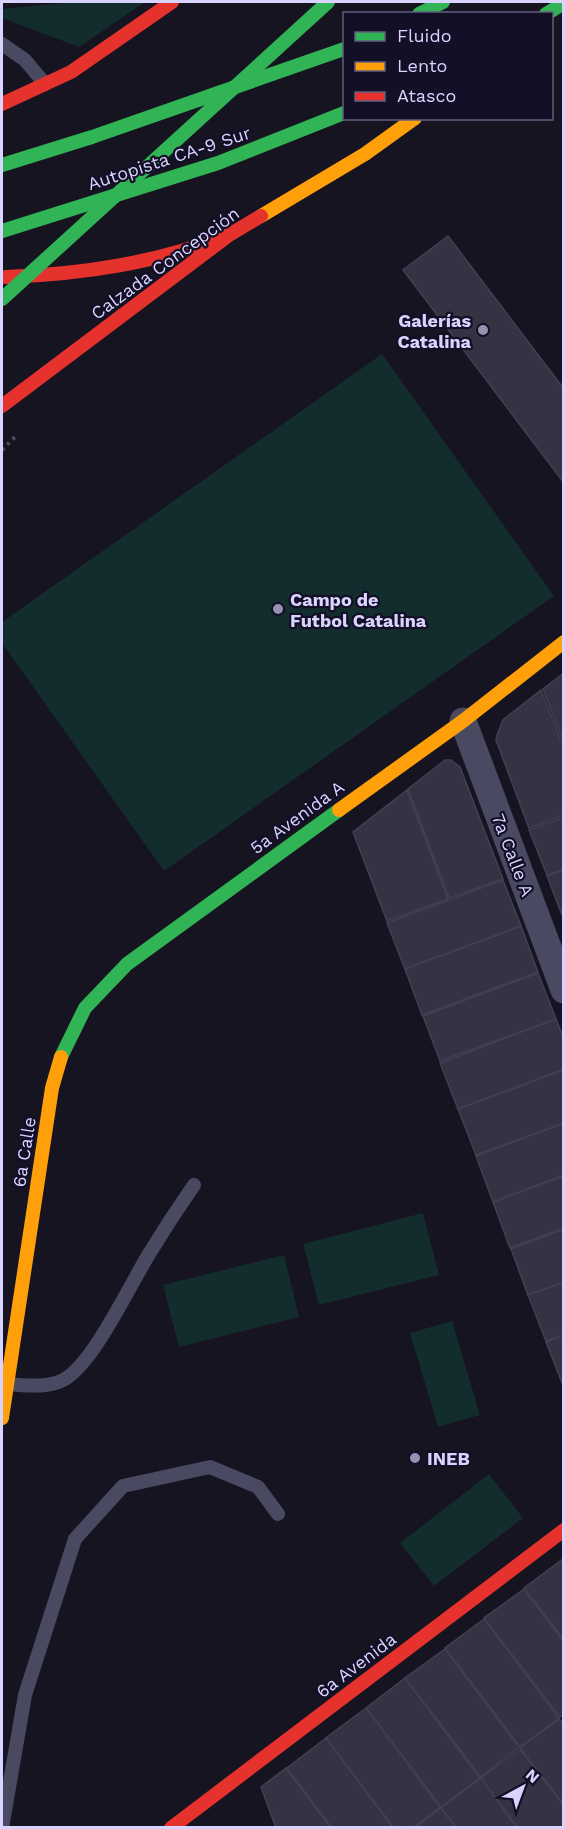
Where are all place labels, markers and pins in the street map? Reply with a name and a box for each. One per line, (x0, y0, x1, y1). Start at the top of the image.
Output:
place label: Galerías Catalina (398, 310, 472, 352)
marker: Galerías Catalina (476, 323, 490, 337)
place label: Campo de Futbol Catalina (290, 589, 427, 631)
marker: Campo de Futbol Catalina (271, 602, 285, 616)
place label: INEB (427, 1448, 470, 1469)
marker: INEB (408, 1451, 422, 1465)

